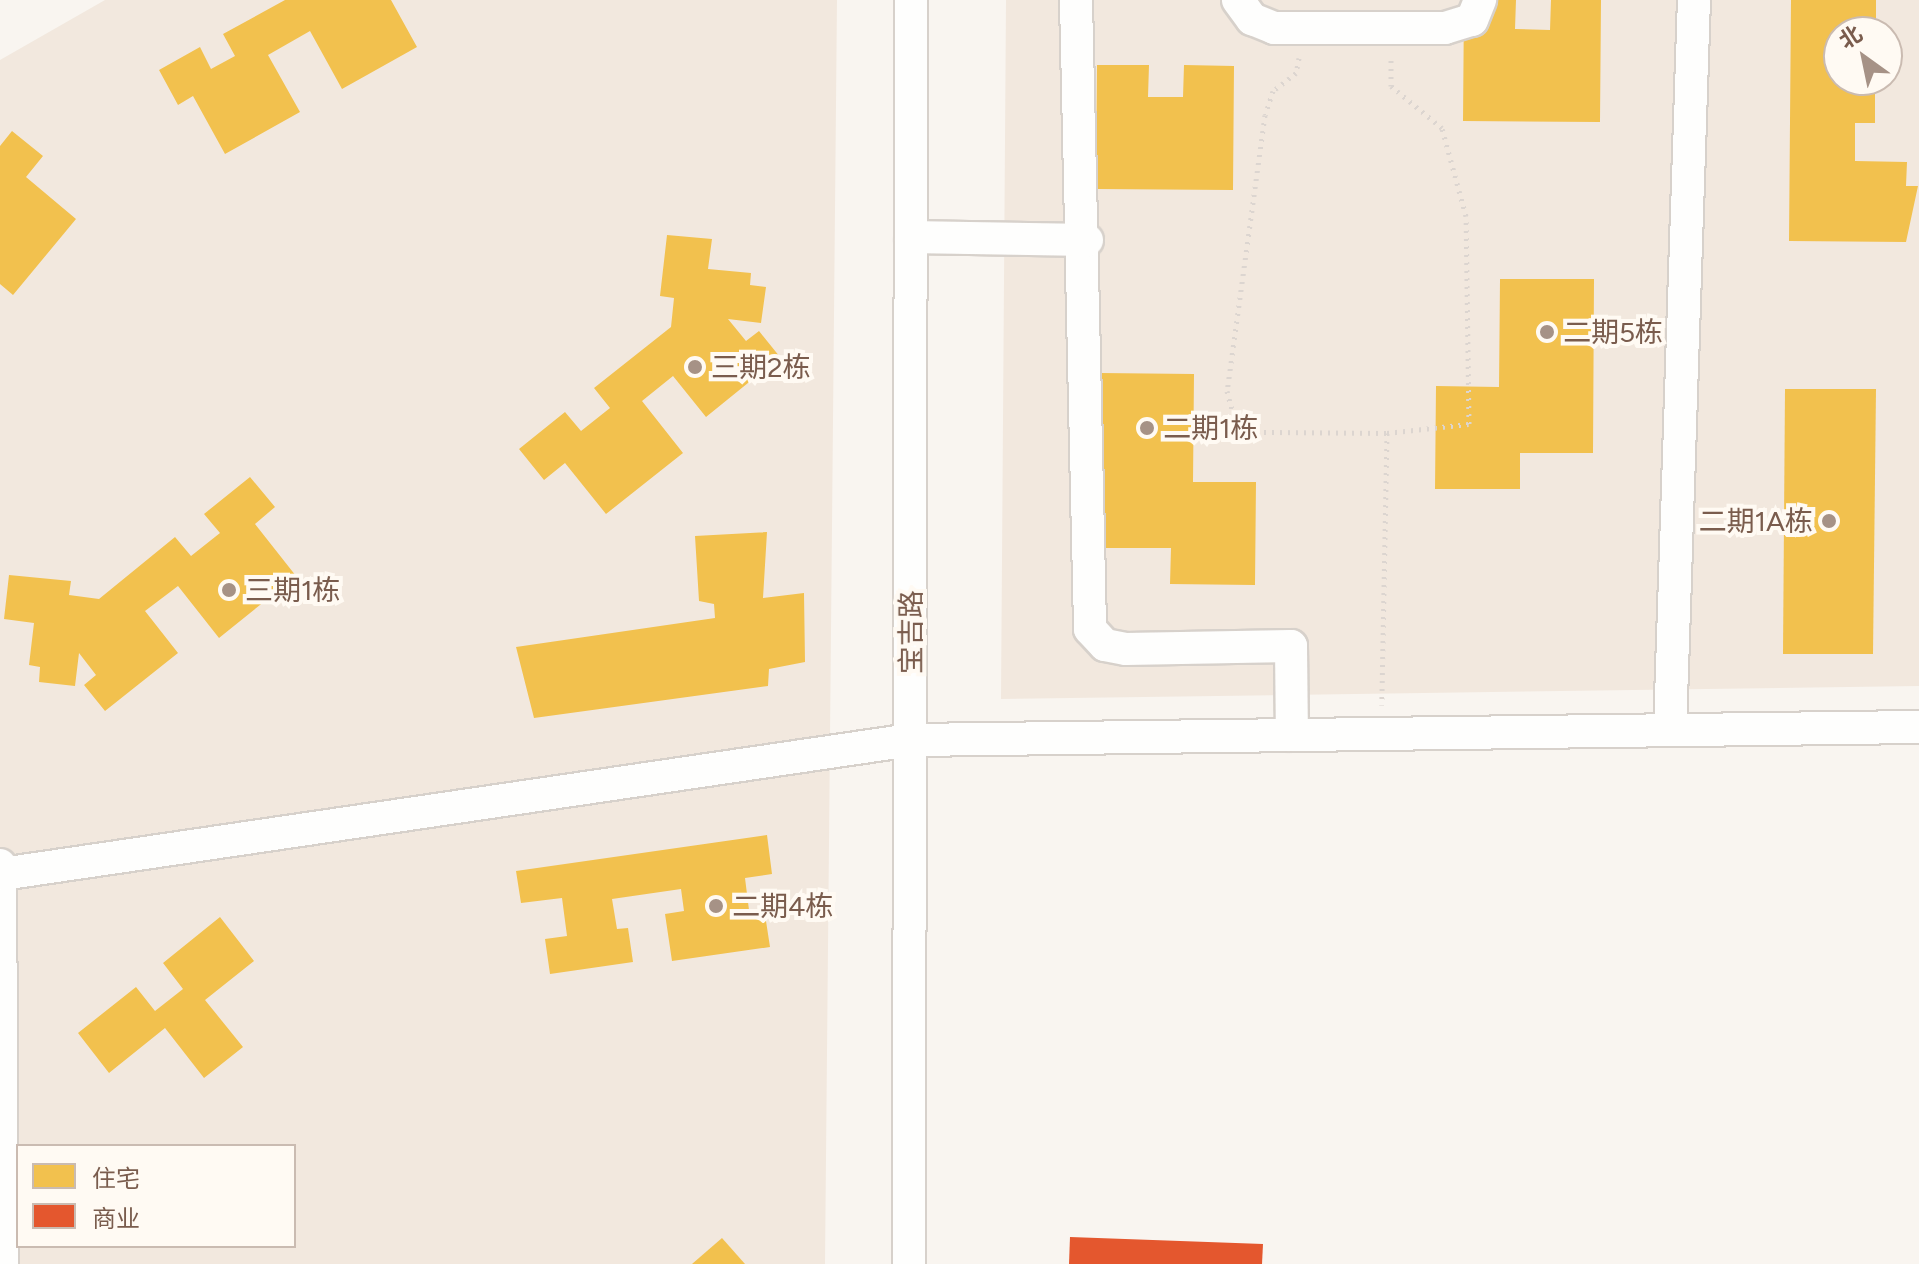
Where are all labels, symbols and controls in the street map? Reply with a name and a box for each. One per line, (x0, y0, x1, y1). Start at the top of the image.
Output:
north arrow (1823, 16, 1903, 96)
text: 北 (1834, 20, 1867, 54)
place label: 二期5栋 (1563, 315, 1663, 349)
marker: 二期5栋 (1538, 323, 1556, 341)
place label: 三期2栋 (711, 350, 811, 384)
marker: 三期2栋 (686, 358, 704, 376)
place label: 二期1栋 (1163, 411, 1259, 445)
marker: 二期1栋 (1138, 419, 1156, 437)
place label: 二期1A栋 (1698, 504, 1813, 538)
marker: 二期1A栋 (1820, 512, 1838, 530)
place label: 三期1栋 (245, 573, 341, 607)
marker: 三期1栋 (220, 581, 238, 599)
street label: 宝吉路 (894, 590, 928, 674)
place label: 二期4栋 (732, 889, 833, 923)
marker: 二期4栋 (707, 897, 725, 915)
legend (16, 1144, 296, 1248)
text: 住宅 (92, 1164, 140, 1193)
text: 商业 (92, 1204, 140, 1233)

